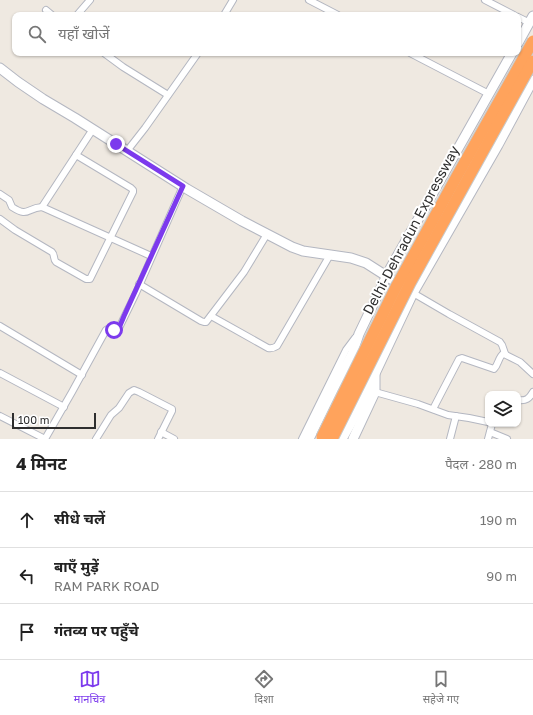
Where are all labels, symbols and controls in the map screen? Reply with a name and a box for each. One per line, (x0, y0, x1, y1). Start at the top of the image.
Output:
search box (12, 12, 521, 56)
icon: search (26, 23, 48, 45)
text: यहाँ खोजें (58, 24, 110, 42)
route end (107, 135, 125, 153)
street label: Delhi-Dehradun Expressway (359, 142, 462, 317)
route start (105, 321, 123, 339)
map controls (485, 391, 521, 427)
button: layers (485, 391, 521, 427)
scale bar (12, 411, 96, 430)
text: 100 m (18, 413, 49, 426)
text: 4 मिनट (16, 453, 67, 474)
text: पैदल · 280 m (445, 456, 517, 472)
icon: ahead (16, 509, 38, 531)
text: सीधे चलें (54, 509, 105, 527)
text: 190 m (480, 512, 517, 528)
text: बाएँ मुड़ें (54, 557, 99, 575)
icon: left (16, 565, 38, 587)
text: 90 m (486, 568, 517, 584)
text: RAM PARK ROAD (54, 578, 159, 594)
icon: arrive (16, 621, 38, 643)
text: गंतव्य पर पहुँचे (54, 621, 139, 639)
tab: मानचित्र (74, 668, 105, 707)
tab: दिशा (253, 668, 275, 707)
tab: सहेजे गए (423, 668, 459, 707)

